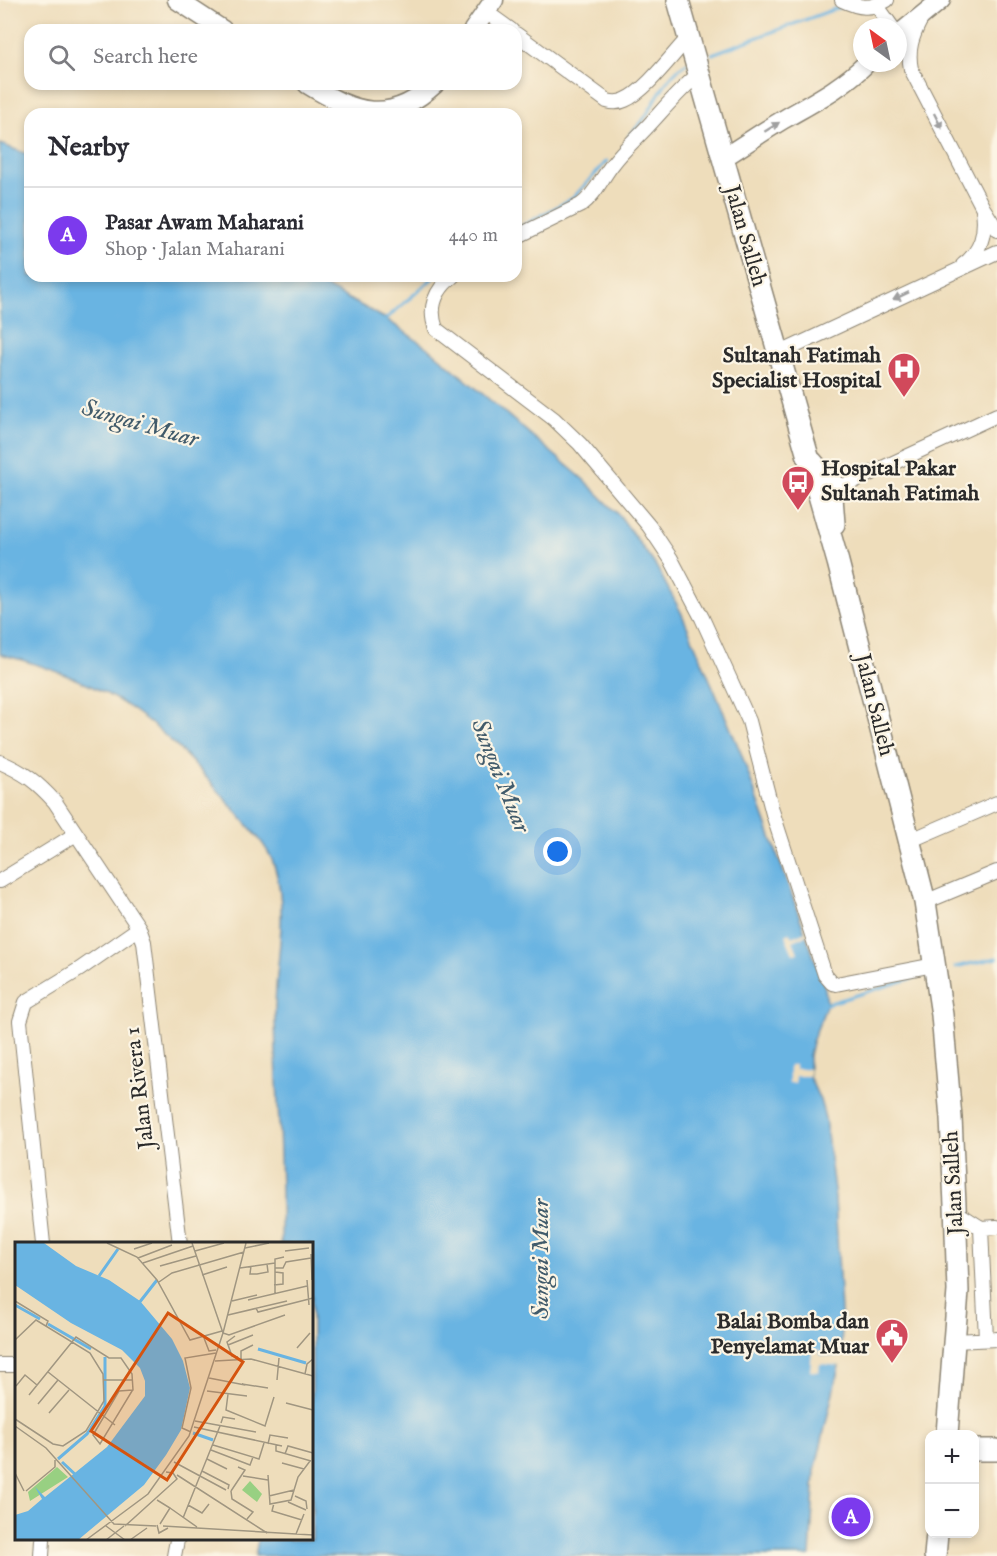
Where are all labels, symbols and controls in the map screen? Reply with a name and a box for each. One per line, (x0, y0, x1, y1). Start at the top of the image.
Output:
north arrow (853, 18, 907, 72)
search box (24, 24, 522, 90)
icon: search (45, 41, 78, 74)
text: Search here (93, 43, 198, 71)
one-way arrow (933, 113, 943, 130)
one-way arrow (764, 121, 780, 132)
text: Nearby (48, 131, 129, 164)
street label: Jalan Salleh (716, 179, 773, 290)
text: Pasar Awam Maharani (105, 209, 304, 237)
text: A (61, 223, 74, 248)
text: 440 m (449, 223, 498, 248)
text: Shop · Jalan Maharani (105, 237, 285, 262)
one-way arrow (893, 292, 910, 301)
place label: Sultanah Fatimah Specialist Hospital (712, 342, 882, 395)
hospital icon: Sultanah Fatimah Specialist Hospital (886, 351, 922, 398)
water label: Sungai Muar (78, 393, 204, 456)
place label: Hospital Pakar Sultanah Fatimah (821, 455, 980, 508)
bus stop icon: Hospital Pakar Sultanah Fatimah (780, 464, 816, 511)
street label: Jalan Salleh (847, 648, 900, 759)
water label: Sungai Muar (463, 714, 538, 839)
your location (543, 837, 572, 866)
street label: Jalan Rivera 1 (119, 1025, 162, 1154)
street label: Jalan Salleh (937, 1130, 971, 1239)
water label: Sungai Muar (526, 1197, 557, 1319)
inset map (15, 1242, 314, 1541)
place label: Balai Bomba dan Penyelamat Muar (710, 1308, 870, 1361)
public building icon: Balai Bomba dan Penyelamat Muar (874, 1317, 910, 1364)
map controls (925, 1430, 979, 1538)
button: + (925, 1430, 979, 1484)
button: − (925, 1484, 979, 1538)
pin: A (832, 1494, 870, 1540)

